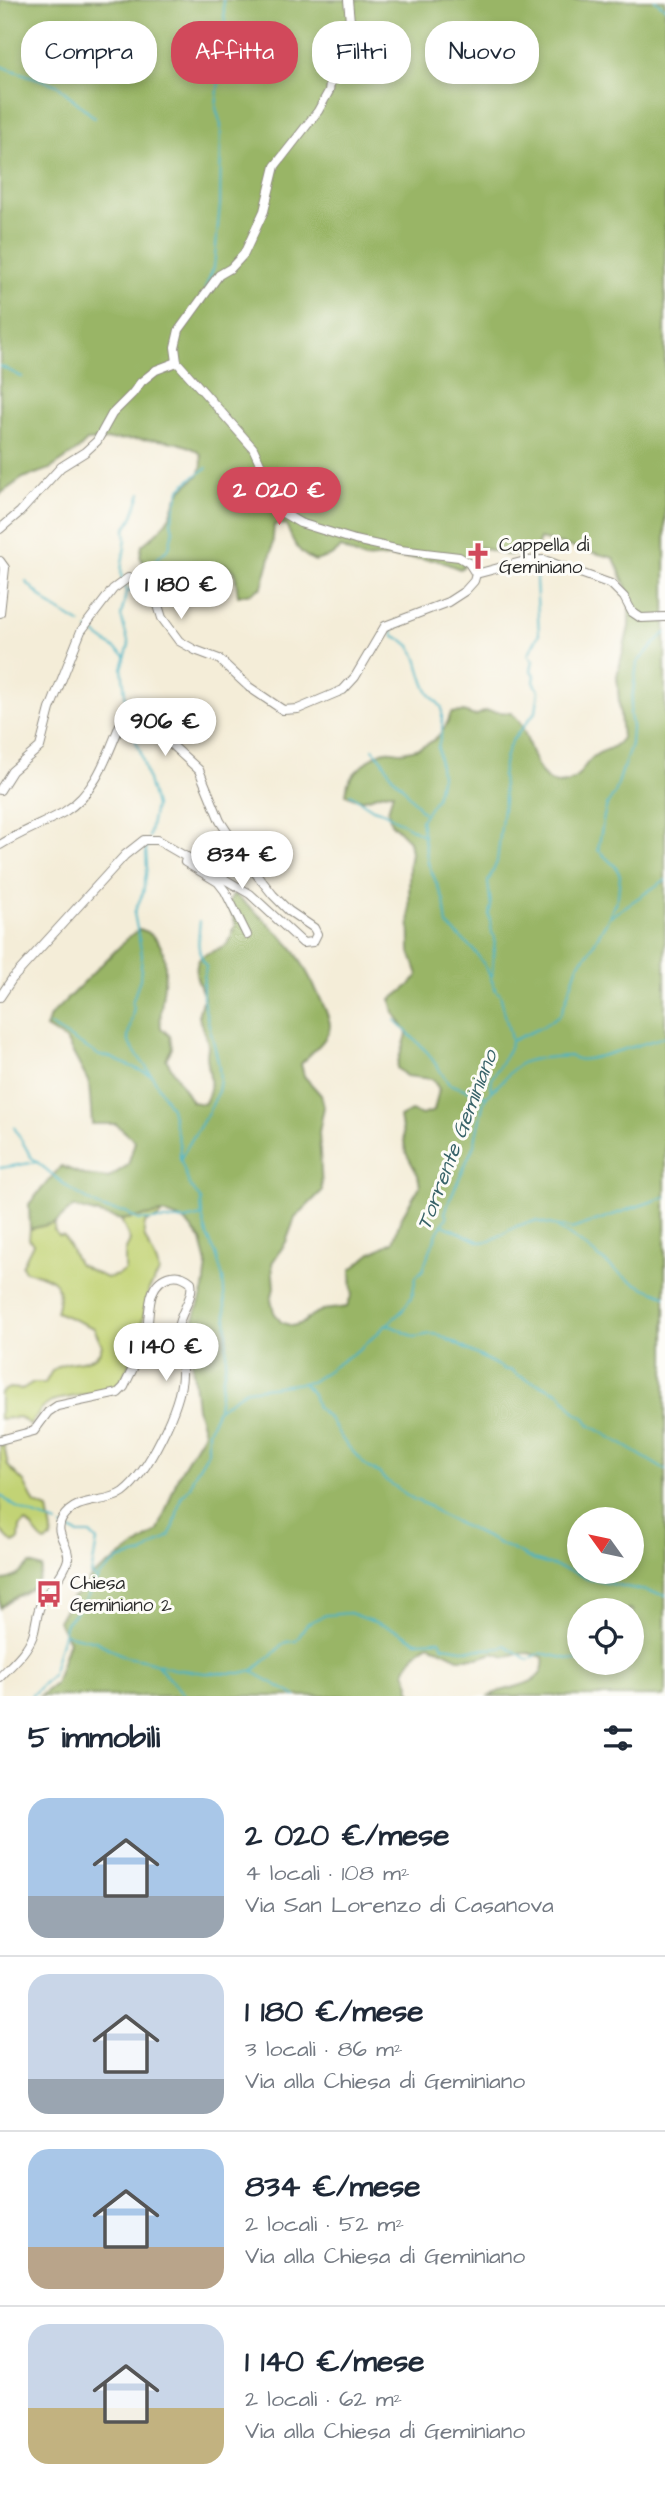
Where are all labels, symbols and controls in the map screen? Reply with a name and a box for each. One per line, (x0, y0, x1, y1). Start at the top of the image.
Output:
chip: Compra (21, 21, 157, 84)
chip: Affitta (171, 21, 298, 84)
chip: Filtri (312, 21, 411, 84)
chip: Nuovo (425, 21, 539, 84)
pin: 2 020 € (214, 468, 344, 527)
text: 2 020 € (233, 474, 325, 506)
place label: Cappella di Geminiano (499, 532, 590, 581)
church icon: Cappella di Geminiano (463, 541, 493, 571)
pin: 1 180 € (116, 562, 246, 621)
text: 1 180 € (145, 568, 217, 600)
pin: 906 € (116, 698, 214, 758)
text: 906 € (130, 705, 200, 737)
pin: 834 € (193, 832, 291, 891)
text: 834 € (207, 838, 277, 870)
water label: Torrente Geminiano (409, 1044, 505, 1234)
pin: 1 140 € (101, 1324, 231, 1383)
text: 1 140 € (130, 1330, 202, 1362)
north arrow (567, 1507, 644, 1584)
map controls (567, 1507, 644, 1675)
place label: Chiesa Geminiano 2 (70, 1570, 172, 1619)
bus stop icon: Chiesa Geminiano 2 (34, 1579, 64, 1609)
button: locate (567, 1598, 644, 1675)
text: 5 immobili (28, 1717, 160, 1759)
icon: filters (599, 1719, 637, 1757)
text: 2 020 €/mese (245, 1815, 450, 1857)
icon: home (84, 1826, 168, 1910)
text: 4 locali · 108 m² (245, 1857, 410, 1889)
text: Via San Lorenzo di Casanova (245, 1889, 554, 1921)
text: 1 180 €/mese (245, 1991, 423, 2033)
icon: home (84, 2002, 168, 2086)
text: 3 locali · 86 m² (245, 2033, 403, 2065)
text: Via alla Chiesa di Geminiano (245, 2065, 525, 2097)
text: 834 €/mese (245, 2166, 421, 2208)
icon: home (84, 2177, 168, 2261)
text: 2 locali · 52 m² (245, 2208, 404, 2240)
text: Via alla Chiesa di Geminiano (245, 2240, 525, 2272)
text: 1 140 €/mese (245, 2341, 424, 2383)
icon: home (84, 2352, 168, 2436)
text: 2 locali · 62 m² (245, 2383, 402, 2415)
text: Via alla Chiesa di Geminiano (245, 2415, 525, 2447)

